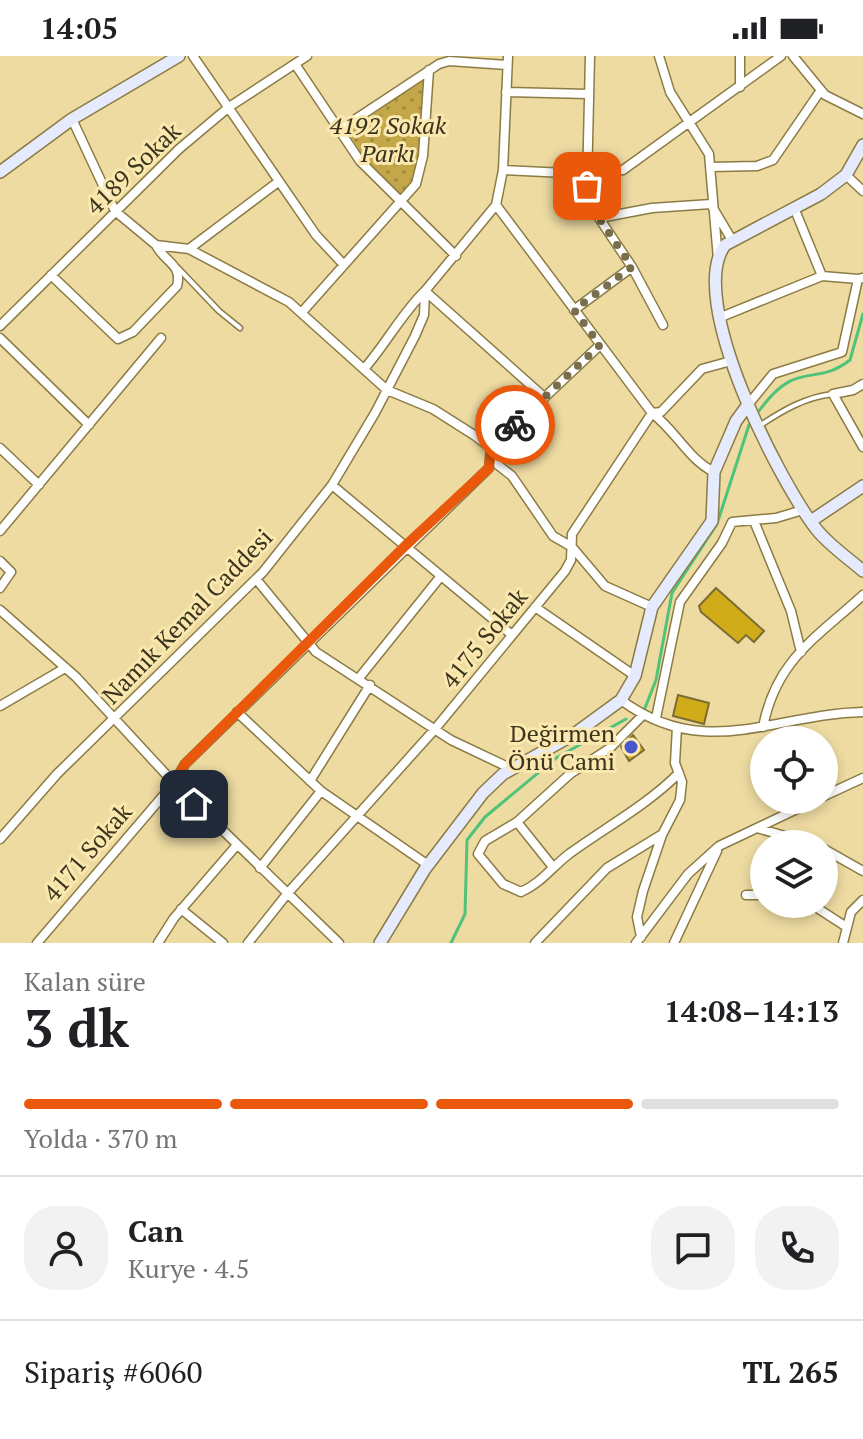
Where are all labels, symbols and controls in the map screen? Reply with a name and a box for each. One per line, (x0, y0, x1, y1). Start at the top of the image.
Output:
text: 14:05 (40, 8, 118, 48)
park label: 4192 Sokak Parkı (329, 109, 447, 169)
street label: 4189 Sokak (79, 114, 188, 221)
pin (553, 152, 621, 220)
icon: bag (565, 164, 609, 208)
courier (475, 385, 555, 465)
icon: bike (493, 403, 537, 447)
street label: Namık Kemal Caddesi (95, 521, 279, 711)
street label: 4175 Sokak (434, 581, 535, 695)
place label: Değirmen Önü Cami (508, 717, 615, 777)
map controls (750, 726, 838, 918)
button: locate (750, 726, 838, 814)
marker: Değirmen Önü Cami (622, 738, 640, 756)
pin (160, 770, 228, 838)
icon: home (172, 782, 216, 826)
street label: 4171 Sokak (36, 796, 139, 908)
button: layers (750, 830, 838, 918)
text: Kalan süre (24, 964, 146, 998)
text: 14:08–14:13 (664, 991, 839, 1031)
text: 3 dk (24, 993, 129, 1062)
text: Yolda · 370 m (24, 1121, 177, 1155)
button: person (24, 1206, 108, 1290)
button: chat (651, 1206, 735, 1290)
button: phone (755, 1206, 839, 1290)
text: Can (128, 1211, 184, 1251)
text: Kurye · 4.5 (128, 1251, 250, 1285)
text: Sipariş #6060 (24, 1352, 203, 1392)
text: TL 265 (743, 1352, 839, 1392)

